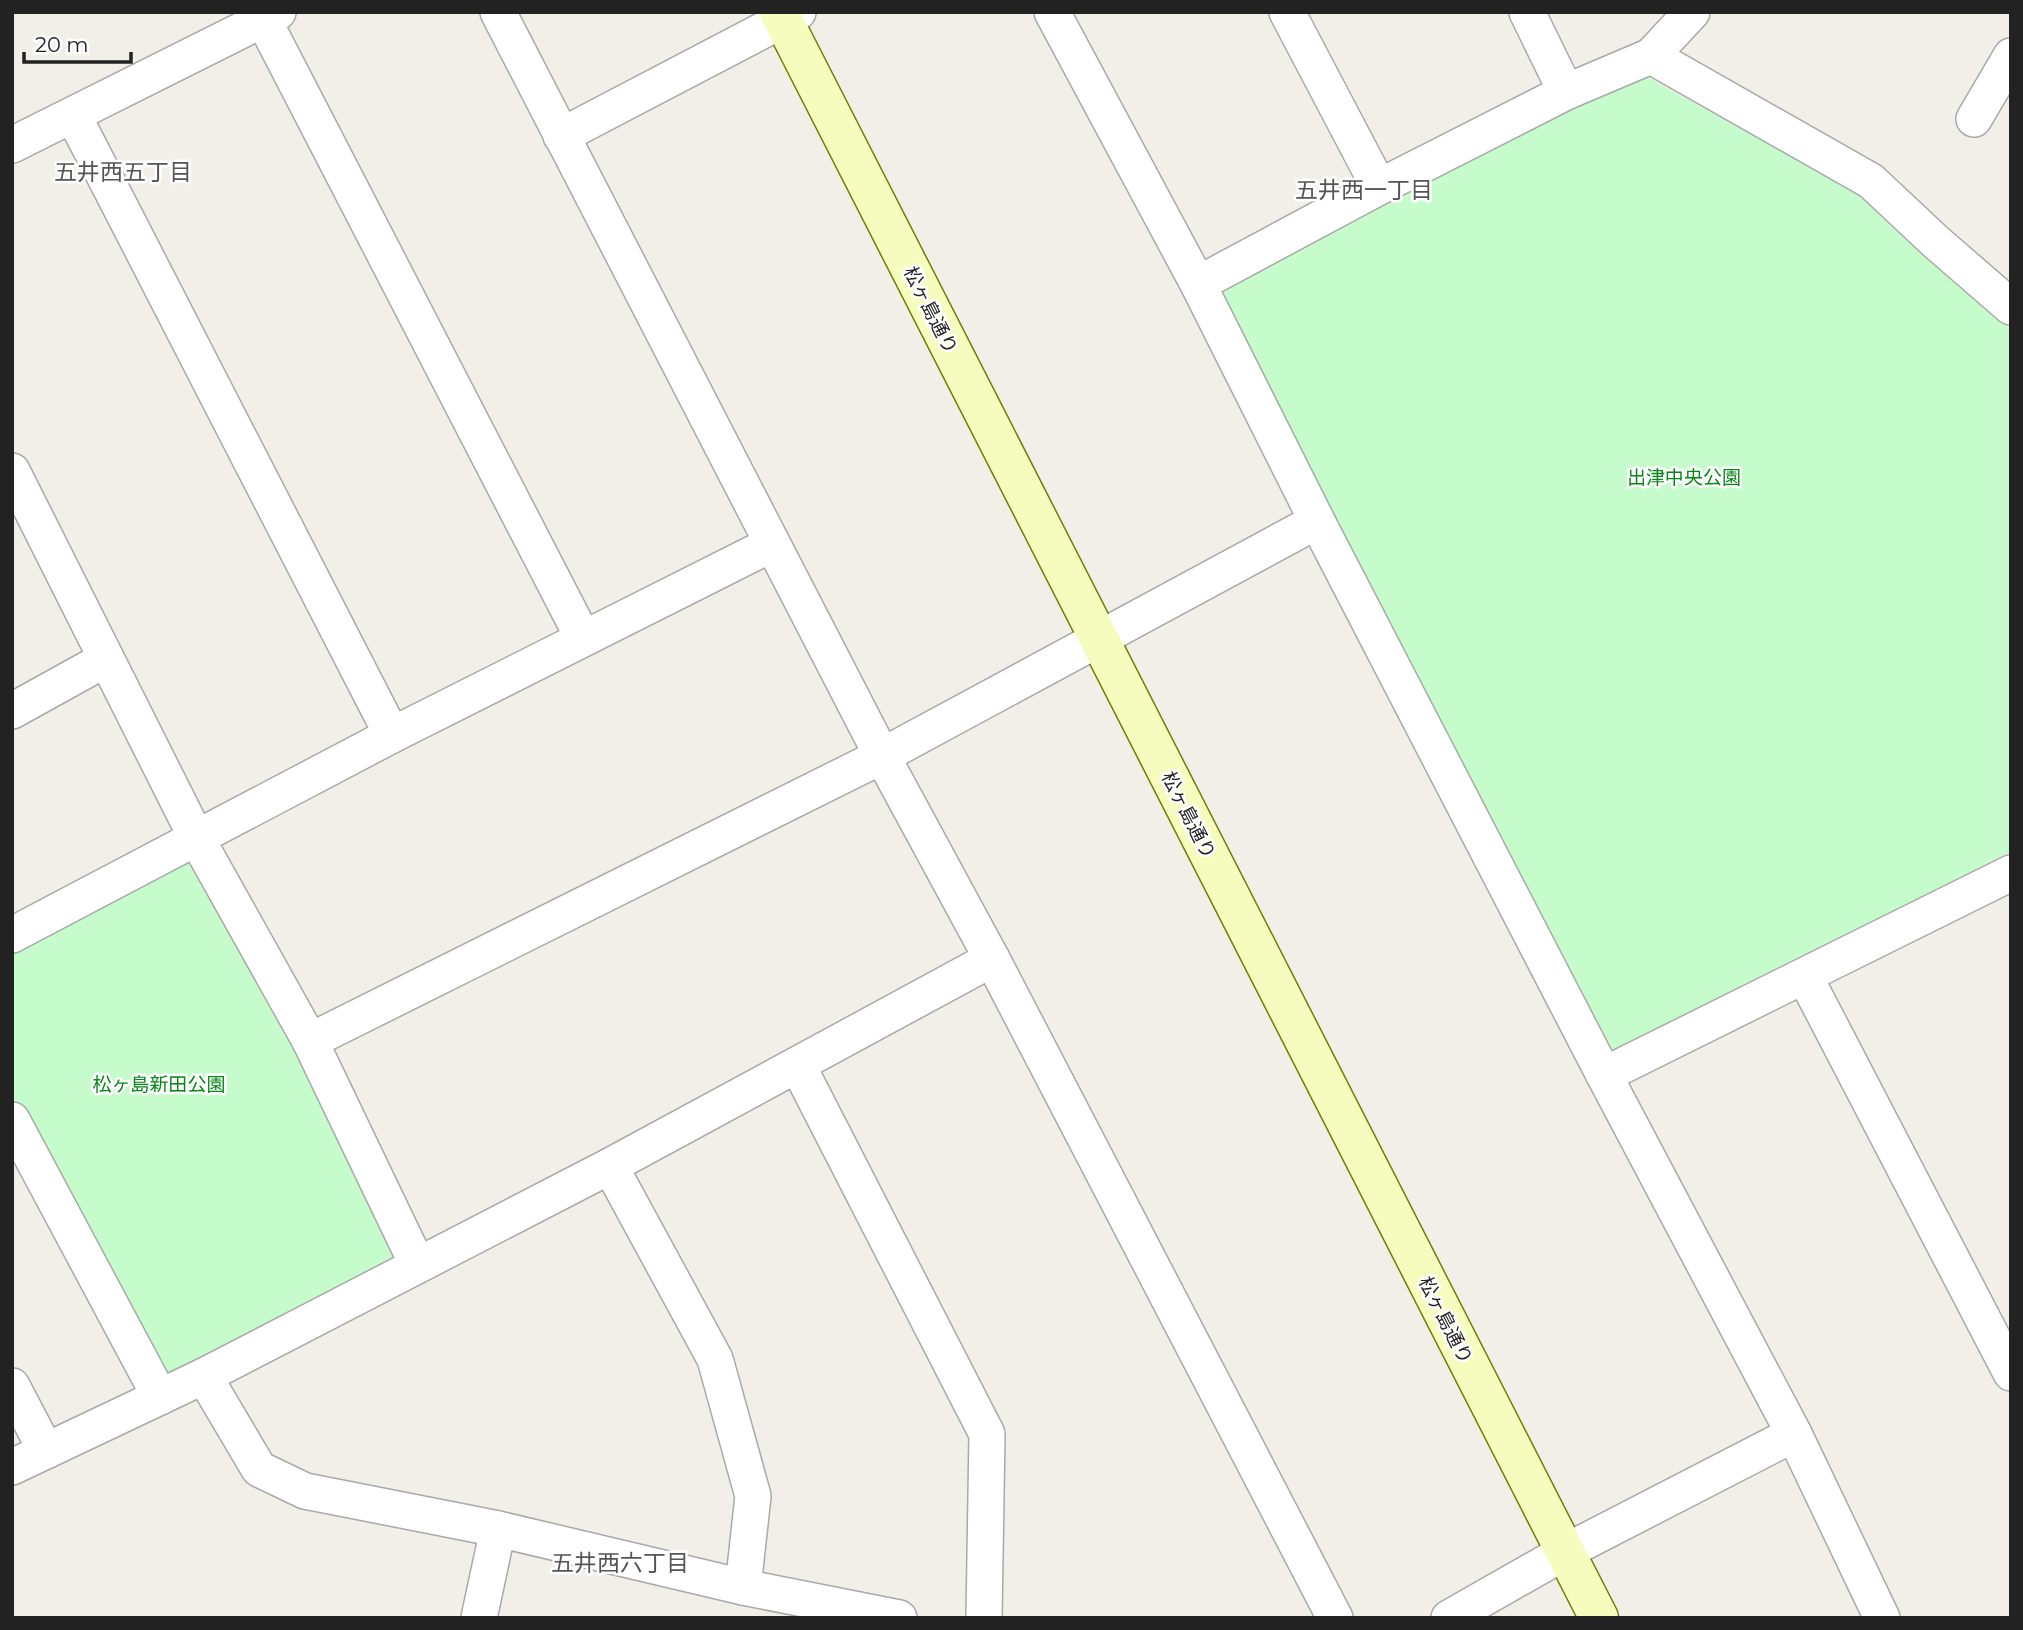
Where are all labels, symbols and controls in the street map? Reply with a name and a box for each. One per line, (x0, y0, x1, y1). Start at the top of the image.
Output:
scale bar (24, 21, 131, 65)
text: 20 m (35, 32, 89, 57)
district label: 五井西五丁目 (54, 158, 192, 186)
district label: 五井西一丁目 (1295, 176, 1433, 204)
street label: 松ヶ島通り (899, 263, 962, 358)
park label: 出津中央公園 (1627, 466, 1741, 489)
street label: 松ヶ島通り (1157, 768, 1220, 863)
park label: 松ヶ島新田公園 (92, 1073, 226, 1096)
street label: 松ヶ島通り (1414, 1273, 1477, 1368)
district label: 五井西六丁目 (551, 1549, 689, 1577)

